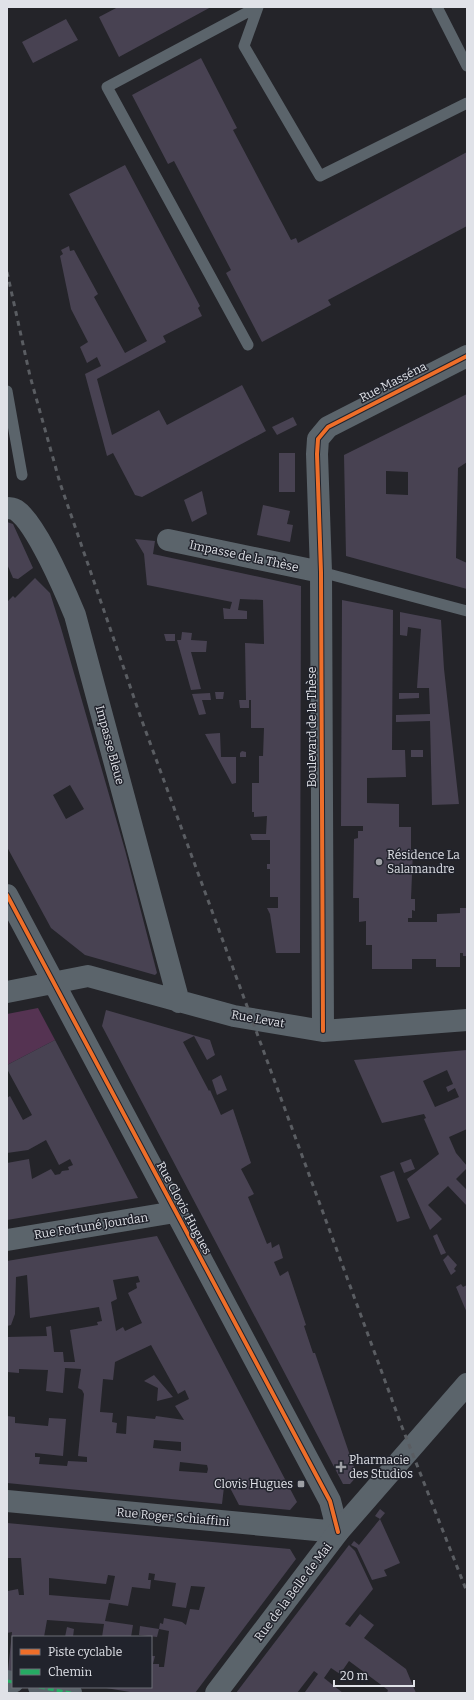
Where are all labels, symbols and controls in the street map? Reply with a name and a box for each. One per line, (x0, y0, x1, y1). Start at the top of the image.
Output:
street label: Rue Masséna (357, 359, 429, 405)
street label: Impasse de la Thèse (188, 538, 300, 574)
street label: Boulevard de la Thèse (305, 667, 319, 787)
street label: Impasse Bleue (93, 704, 127, 786)
place label: Résidence La Salamandre (387, 848, 460, 876)
marker: Résidence La Salamandre (374, 857, 384, 867)
street label: Rue Levat (230, 1007, 286, 1031)
street label: Rue Clovis Hugues (154, 1159, 214, 1257)
street label: Rue Fortuné Jourdan (33, 1210, 149, 1242)
place label: Pharmacie des Studios (349, 1453, 413, 1481)
marker: Pharmacie des Studios (336, 1462, 346, 1472)
place label: Clovis Hugues (214, 1477, 293, 1491)
marker: Clovis Hugues (296, 1479, 306, 1489)
street label: Rue Roger Schiaffini (116, 1505, 230, 1529)
street label: Rue de la Belle de Mai (252, 1540, 335, 1644)
legend (12, 1636, 152, 1688)
text: Piste cyclable (48, 1645, 122, 1659)
scale bar (334, 1662, 414, 1688)
text: Chemin (48, 1665, 92, 1679)
text: 20 m (340, 1669, 369, 1683)

